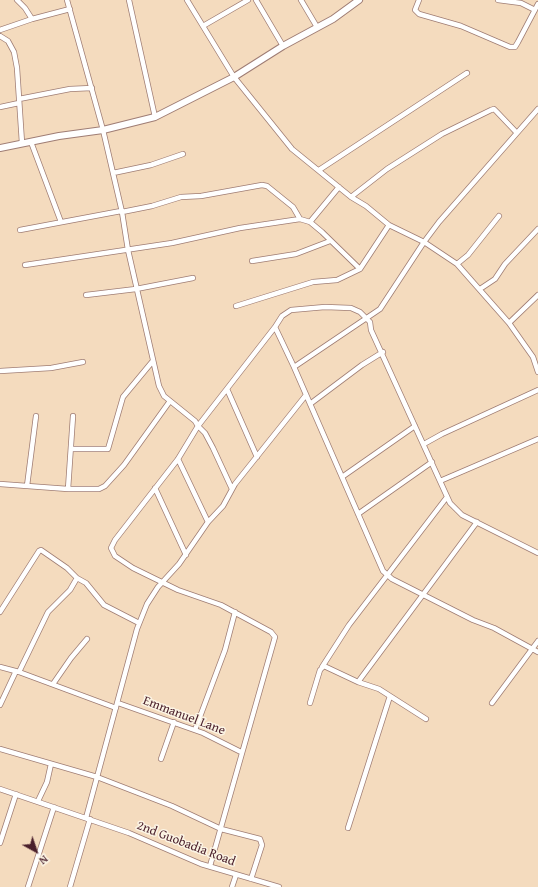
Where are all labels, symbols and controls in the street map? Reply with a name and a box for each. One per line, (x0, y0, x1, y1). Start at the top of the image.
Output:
street label: Emmanuel Lane (141, 693, 227, 739)
street label: 2nd Guobadia Road (134, 818, 238, 870)
north arrow (16, 831, 56, 871)
text: N (36, 852, 52, 869)

